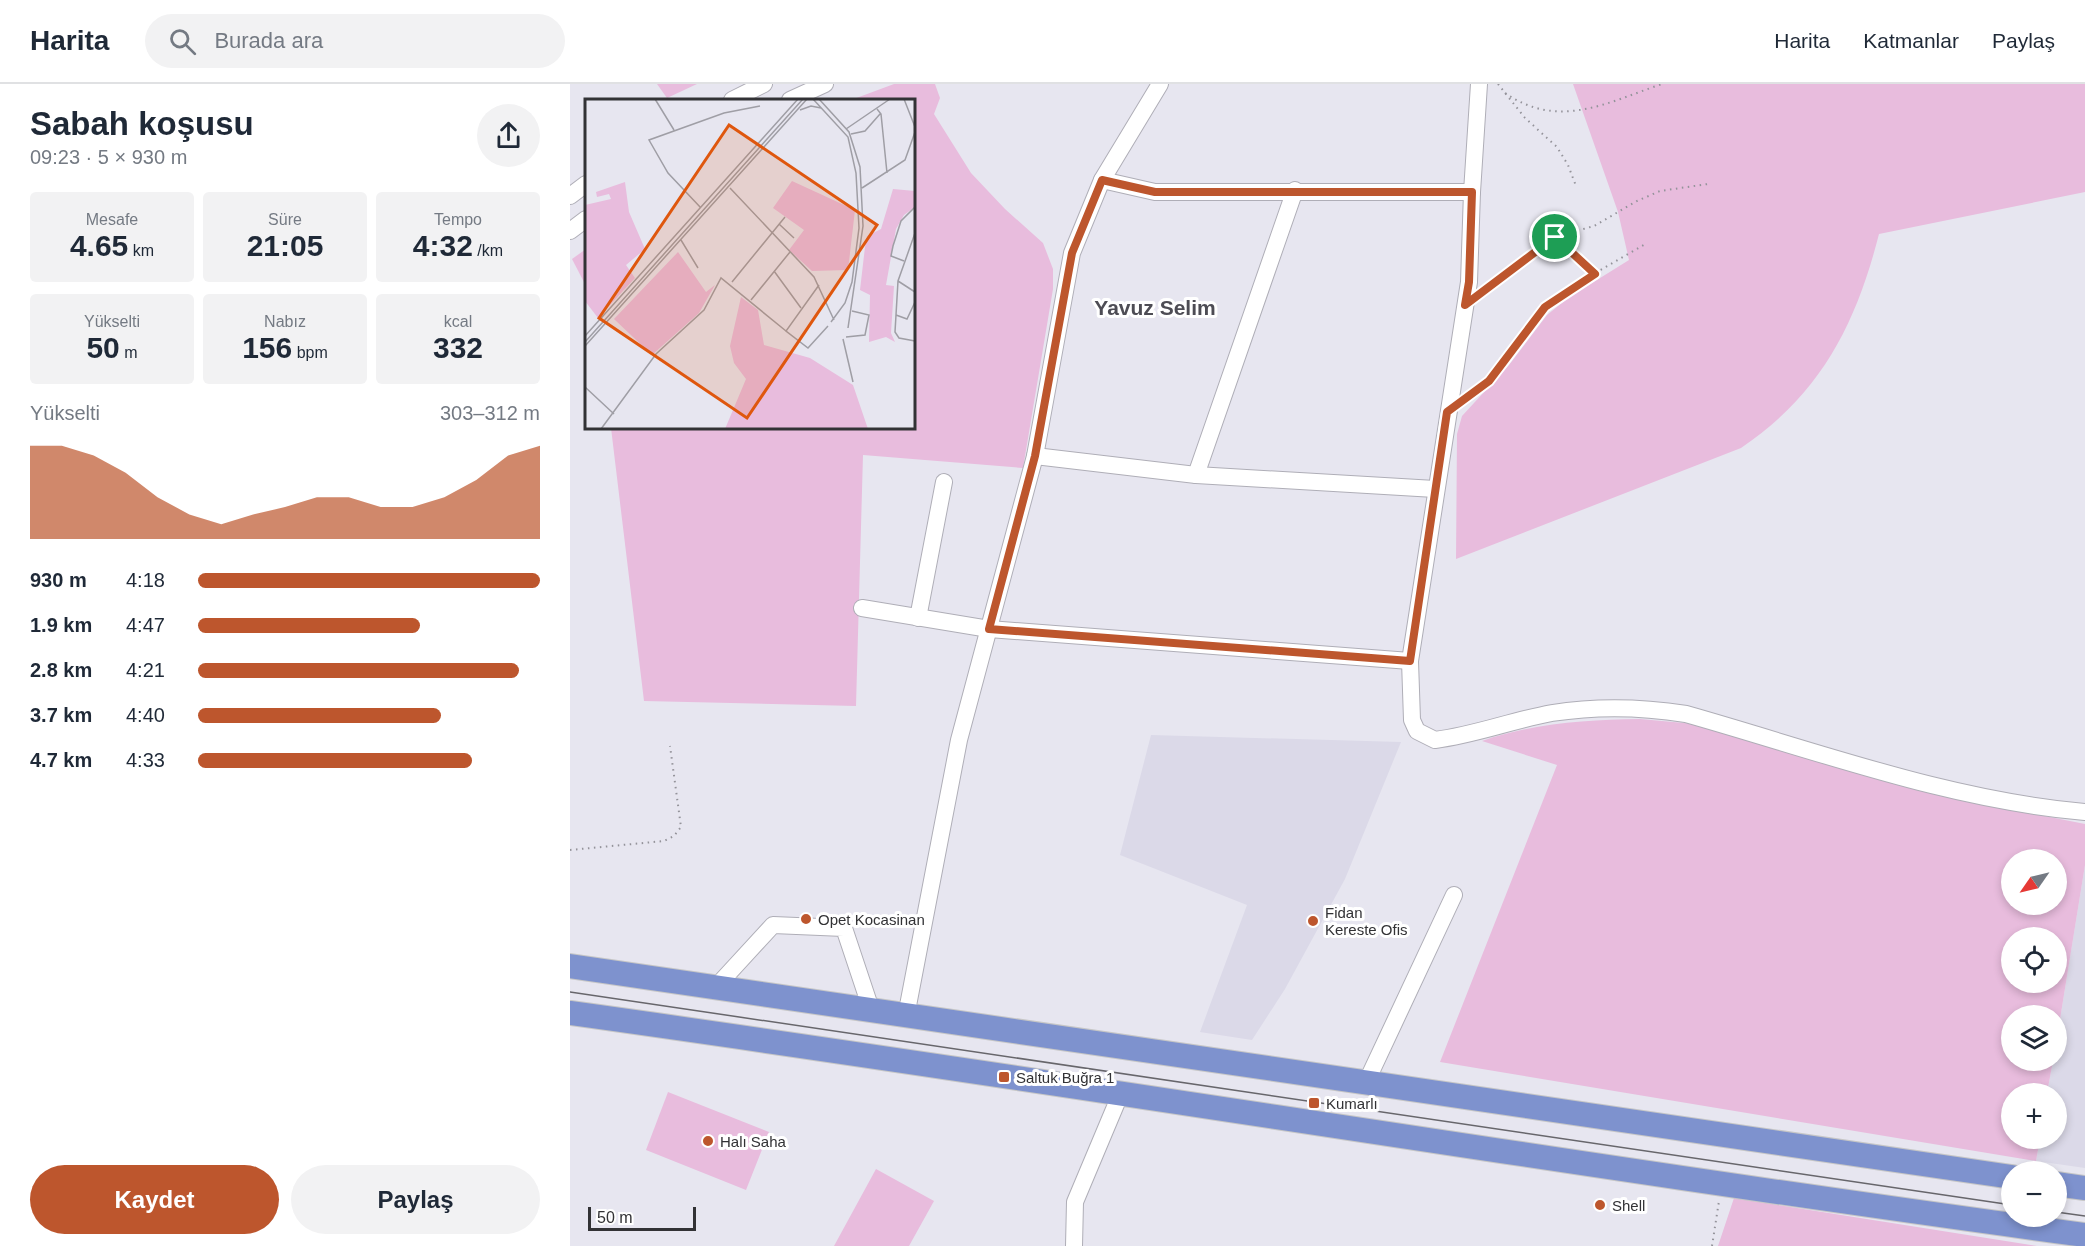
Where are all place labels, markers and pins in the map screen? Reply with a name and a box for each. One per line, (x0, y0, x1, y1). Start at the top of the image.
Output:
pin (1529, 211, 1580, 262)
place label: Fidan Kereste Ofis (1325, 904, 1408, 938)
place label: Opet Kocasinan (818, 911, 925, 928)
marker: Opet Kocasinan (799, 912, 813, 926)
marker: Fidan Kereste Ofis (1306, 914, 1320, 928)
place label: Saltuk Buğra 1 (1016, 1069, 1114, 1086)
marker: Saltuk Buğra 1 (997, 1070, 1011, 1084)
place label: Kumarlı (1326, 1095, 1378, 1112)
marker: Kumarlı (1307, 1096, 1321, 1110)
place label: Halı Saha (720, 1133, 787, 1150)
marker: Halı Saha (701, 1134, 715, 1148)
place label: Shell (1612, 1197, 1645, 1214)
marker: Shell (1593, 1198, 1607, 1212)

